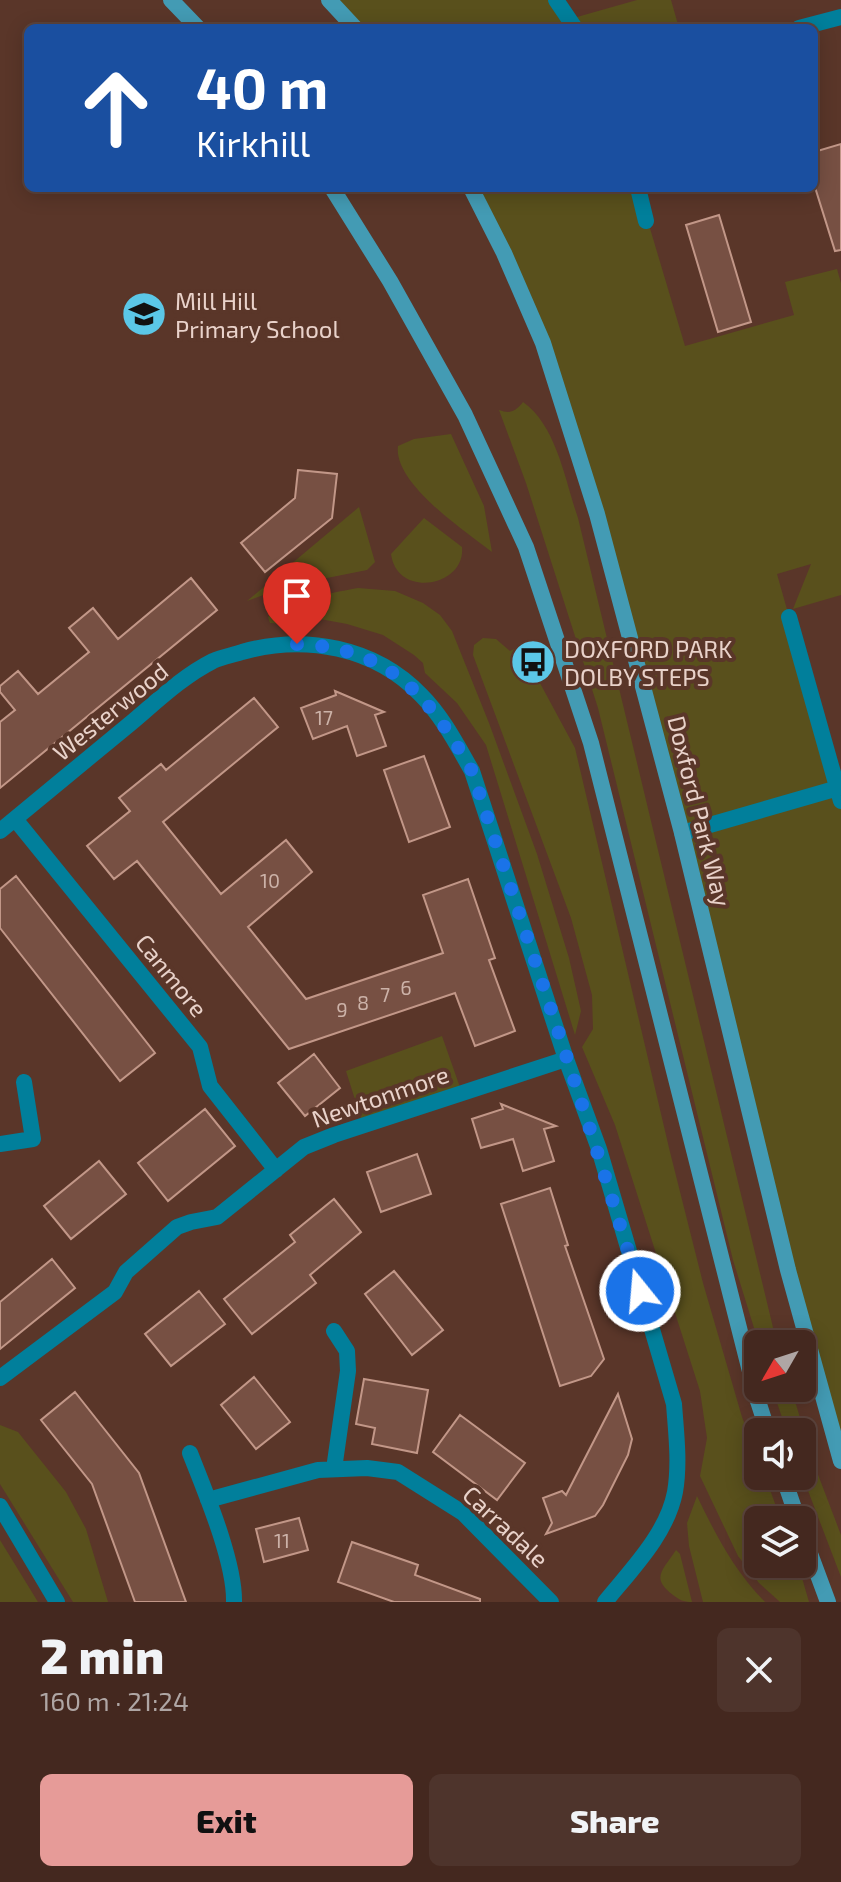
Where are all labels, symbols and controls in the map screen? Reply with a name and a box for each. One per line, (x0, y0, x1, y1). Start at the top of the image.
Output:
text: 40 m (196, 53, 328, 120)
icon: ahead (64, 56, 168, 160)
text: Kirkhill (196, 121, 310, 164)
place label: Mill Hill Primary School (175, 286, 340, 343)
school or university icon: Mill Hill Primary School (120, 290, 168, 338)
pin (263, 562, 331, 644)
icon: arrive (275, 574, 319, 618)
place label: DOXFORD PARK DOLBY STEPS (564, 634, 732, 691)
bus stop icon: DOXFORD PARK DOLBY STEPS (509, 638, 557, 686)
street label: Westerwood (47, 656, 173, 766)
house number: 17 (315, 705, 333, 729)
street label: Doxford Park Way (662, 713, 738, 910)
house number: 10 (260, 868, 280, 892)
street label: Canmore (130, 928, 214, 1022)
house number: 6 (400, 975, 412, 999)
house number: 7 (380, 982, 390, 1006)
house number: 8 (357, 990, 369, 1014)
house number: 9 (336, 997, 348, 1021)
street label: Newtonmore (308, 1059, 452, 1133)
position arrow (598, 1249, 682, 1333)
north arrow (744, 1330, 816, 1402)
map controls (744, 1330, 816, 1578)
button: sound (744, 1418, 816, 1490)
street label: Carradale (457, 1479, 555, 1573)
button: layers (744, 1506, 816, 1578)
house number: 11 (274, 1528, 290, 1552)
text: 2 min (40, 1626, 164, 1684)
button: close (717, 1628, 801, 1712)
text: 160 m · 21:24 (40, 1685, 189, 1716)
button: Exit (40, 1774, 413, 1866)
button: Share (429, 1774, 801, 1866)

